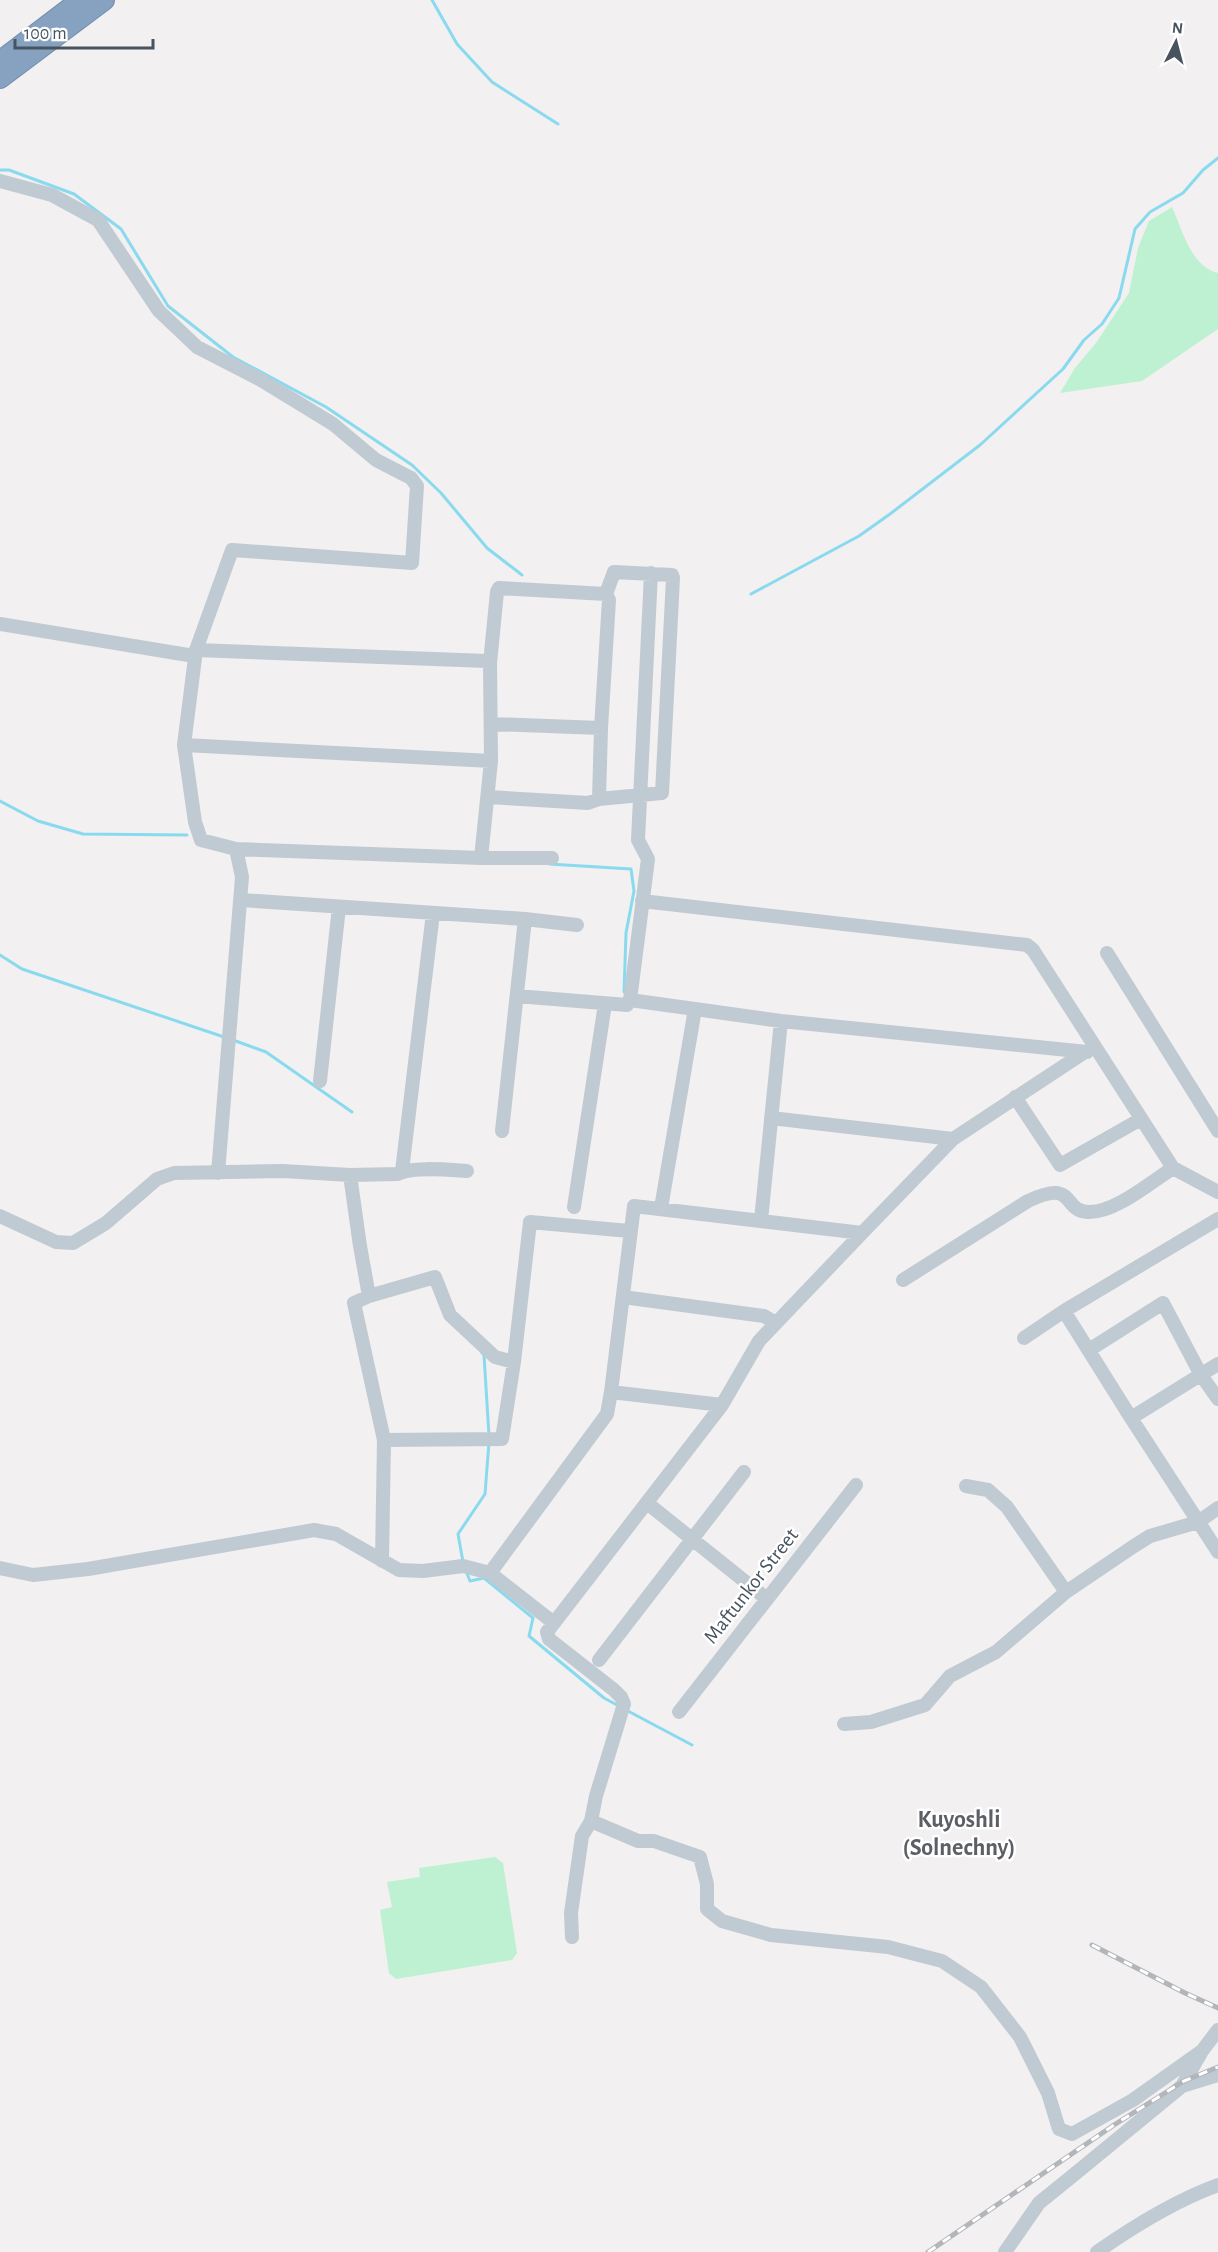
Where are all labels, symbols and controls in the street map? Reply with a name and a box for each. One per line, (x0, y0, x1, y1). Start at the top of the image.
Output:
scale bar (15, 12, 153, 50)
north arrow (1146, 12, 1206, 72)
text: N (1171, 20, 1184, 37)
text: 100 m (24, 25, 67, 43)
street label: Maftunkor Street (700, 1524, 802, 1647)
district label: Kuyoshli (Solnechny) (903, 1808, 1015, 1860)

